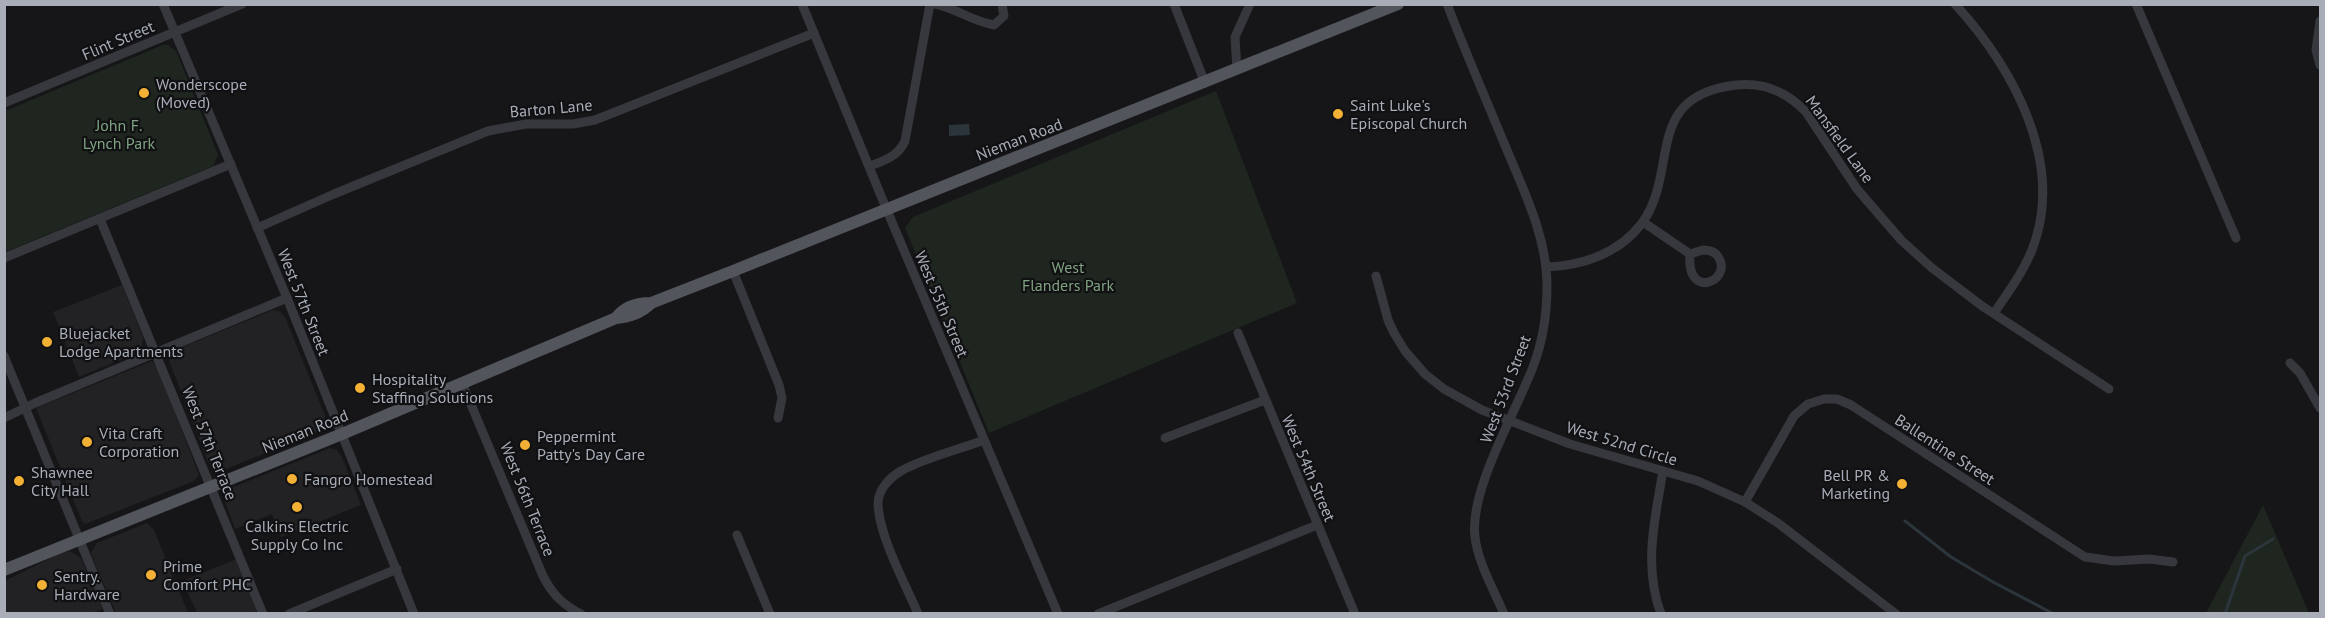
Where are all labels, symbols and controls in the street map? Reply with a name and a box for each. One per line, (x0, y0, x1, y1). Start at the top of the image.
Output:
street label: Flint Street (79, 16, 158, 64)
place label: Wonderscope (Moved) (156, 74, 247, 112)
marker: Wonderscope (Moved) (137, 86, 151, 100)
street label: Mansfield Lane (1802, 91, 1878, 187)
street label: Barton Lane (509, 94, 593, 122)
place label: Saint Luke's Episcopal Church (1350, 95, 1467, 133)
marker: Saint Luke's Episcopal Church (1331, 107, 1345, 121)
street label: Nieman Road (973, 113, 1065, 165)
park label: John F. Lynch Park (83, 115, 156, 153)
street label: West 57th Street (273, 246, 335, 359)
street label: West 55th Street (911, 248, 974, 361)
park label: West Flanders Park (1022, 257, 1114, 295)
place label: Bluejacket Lodge Apartments (59, 323, 184, 361)
street label: West 53rd Street (1475, 332, 1535, 446)
marker: Bluejacket Lodge Apartments (40, 335, 54, 349)
place label: Hospitality Staffing Solutions (372, 369, 494, 407)
marker: Hospitality Staffing Solutions (353, 381, 367, 395)
street label: West 57th Terrace (178, 383, 242, 503)
street label: Nieman Road (259, 405, 351, 457)
street label: Ballentine Street (1891, 409, 1999, 489)
street label: West 54th Street (1278, 412, 1341, 525)
street label: West 52nd Circle (1564, 417, 1680, 469)
place label: Vita Craft Corporation (98, 423, 179, 461)
place label: Peppermint Patty's Day Care (537, 426, 645, 464)
marker: Vita Craft Corporation (80, 435, 94, 449)
marker: Peppermint Patty's Day Care (518, 438, 532, 452)
street label: West 56th Terrace (496, 439, 560, 559)
place label: Shawnee City Hall (31, 462, 93, 500)
place label: Bell PR & Marketing (1821, 465, 1890, 503)
place label: Fangro Homestead (304, 469, 433, 489)
marker: Fangro Homestead (285, 472, 299, 486)
marker: Shawnee City Hall (12, 474, 26, 488)
marker: Bell PR & Marketing (1895, 477, 1909, 491)
marker: Calkins Electric Supply Co Inc (290, 500, 304, 514)
place label: Calkins Electric Supply Co Inc (245, 516, 349, 554)
place label: Prime Comfort PHC (163, 556, 251, 594)
place label: Sentry. Hardware (54, 566, 120, 604)
marker: Prime Comfort PHC (144, 568, 158, 582)
marker: Sentry. Hardware (35, 578, 49, 592)

